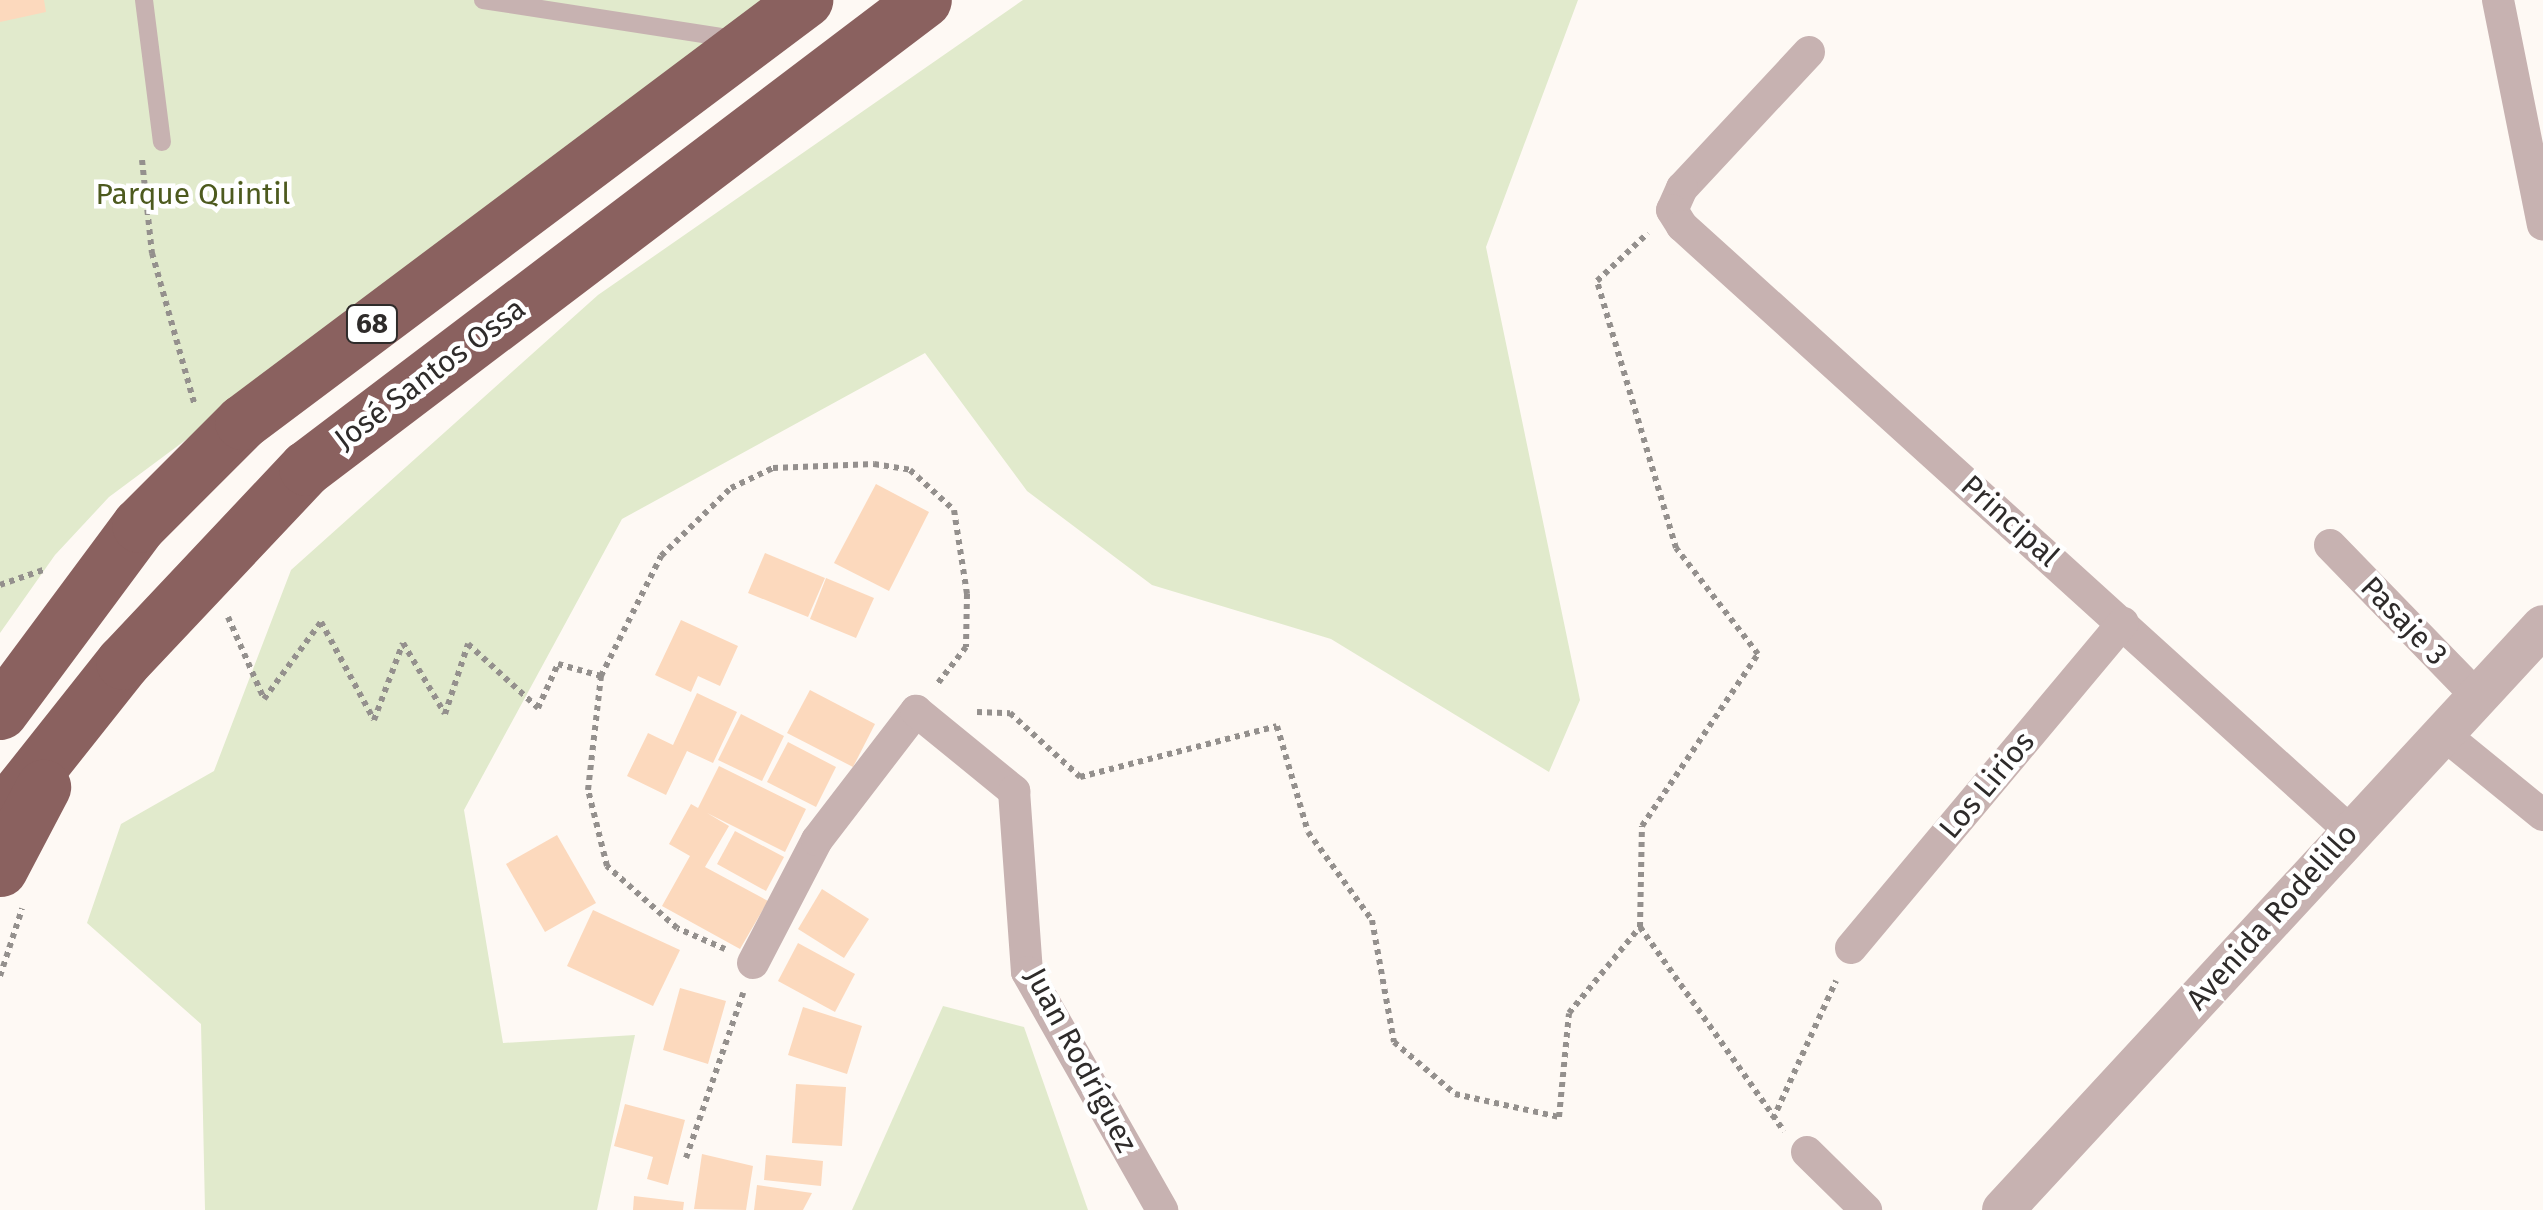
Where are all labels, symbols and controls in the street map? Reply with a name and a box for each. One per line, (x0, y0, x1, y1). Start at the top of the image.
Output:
park label: Parque Quintil (96, 176, 290, 212)
street label: José Santos Ossa (327, 291, 533, 457)
road number: 68 (344, 301, 400, 347)
street label: Principal (1954, 468, 2066, 574)
street label: Pasaje 3 (2353, 569, 2455, 673)
street label: Los Lirios (1932, 724, 2042, 846)
street label: Avenida Rodelillo (2179, 816, 2365, 1018)
street label: Juan Rodríguez (1017, 962, 1145, 1158)

